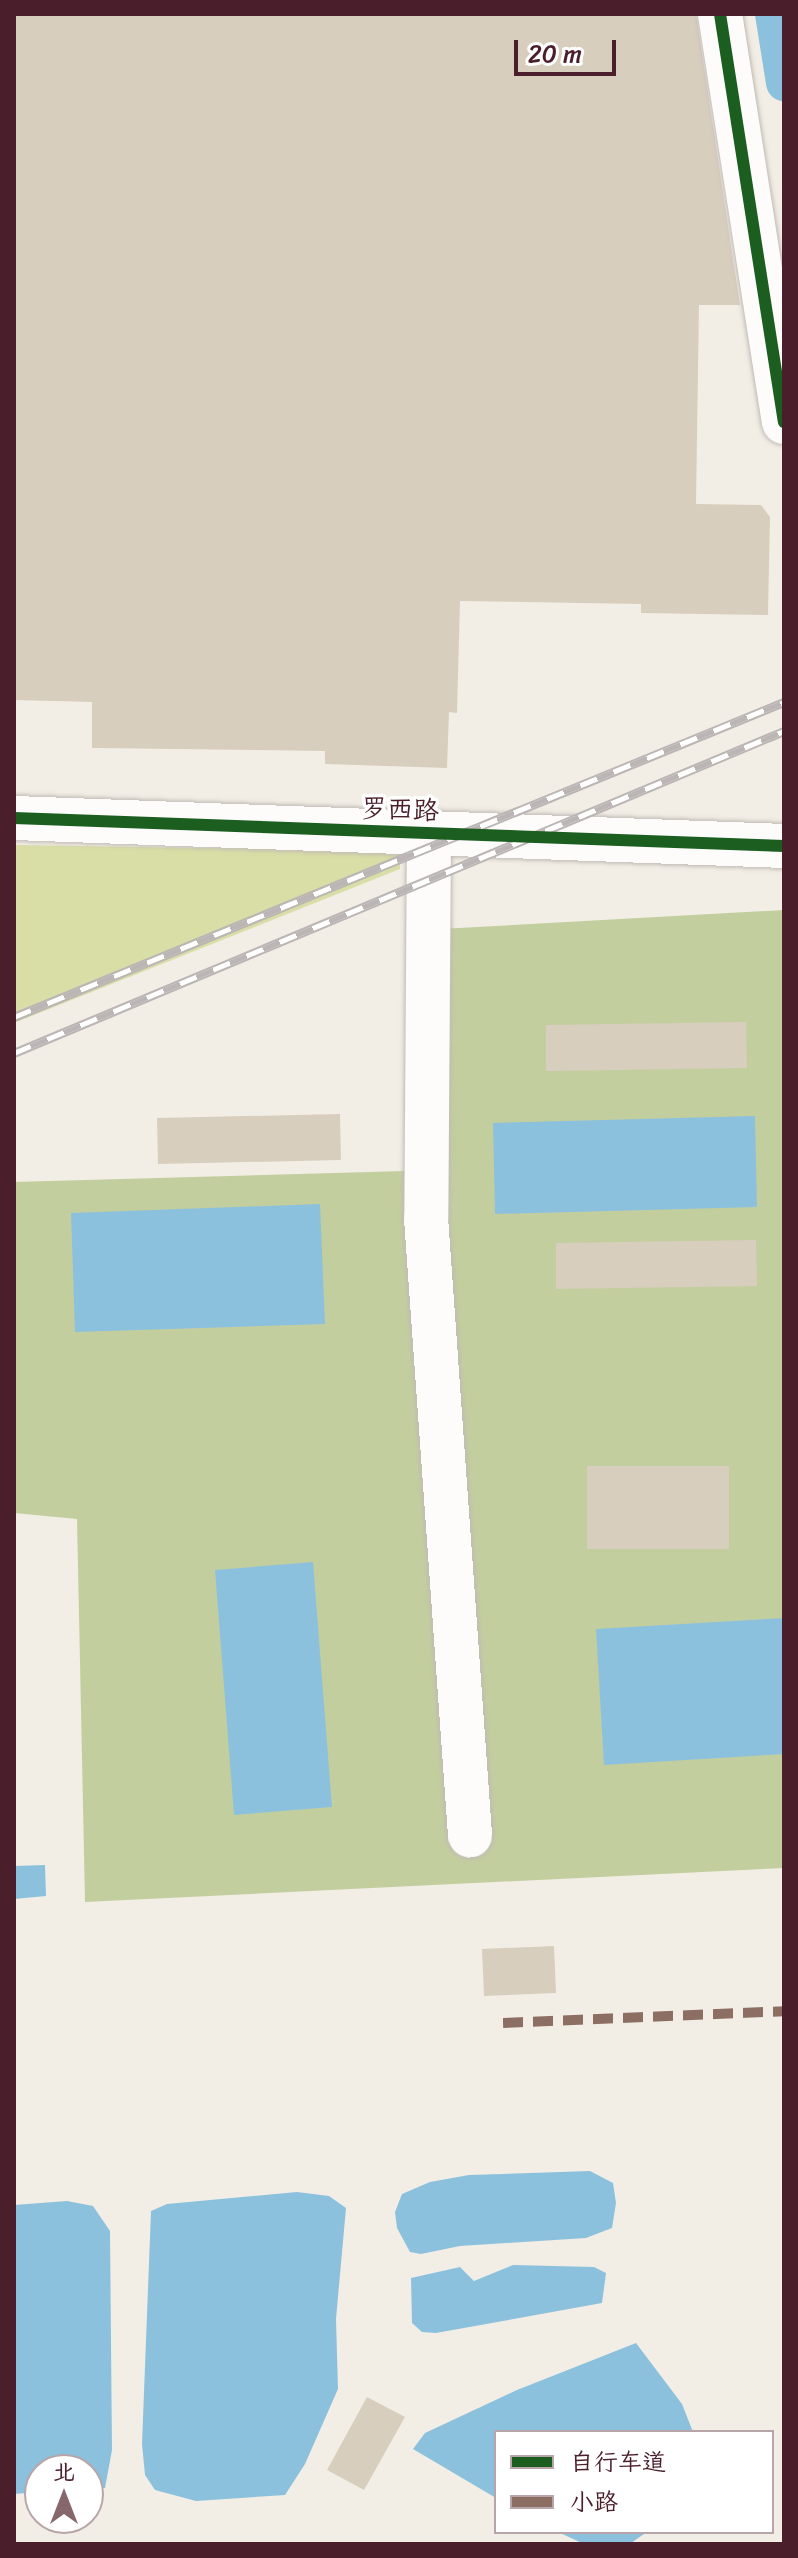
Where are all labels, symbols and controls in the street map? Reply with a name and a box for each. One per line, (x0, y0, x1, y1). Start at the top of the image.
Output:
scale bar (518, 24, 620, 74)
text: 20 m (528, 33, 582, 75)
street label: 罗西路 (360, 793, 440, 827)
legend (494, 2430, 774, 2534)
text: 自行车道 (570, 2441, 666, 2483)
text: 北 (53, 2452, 75, 2491)
north arrow (24, 2454, 104, 2534)
text: 小路 (570, 2481, 618, 2523)

